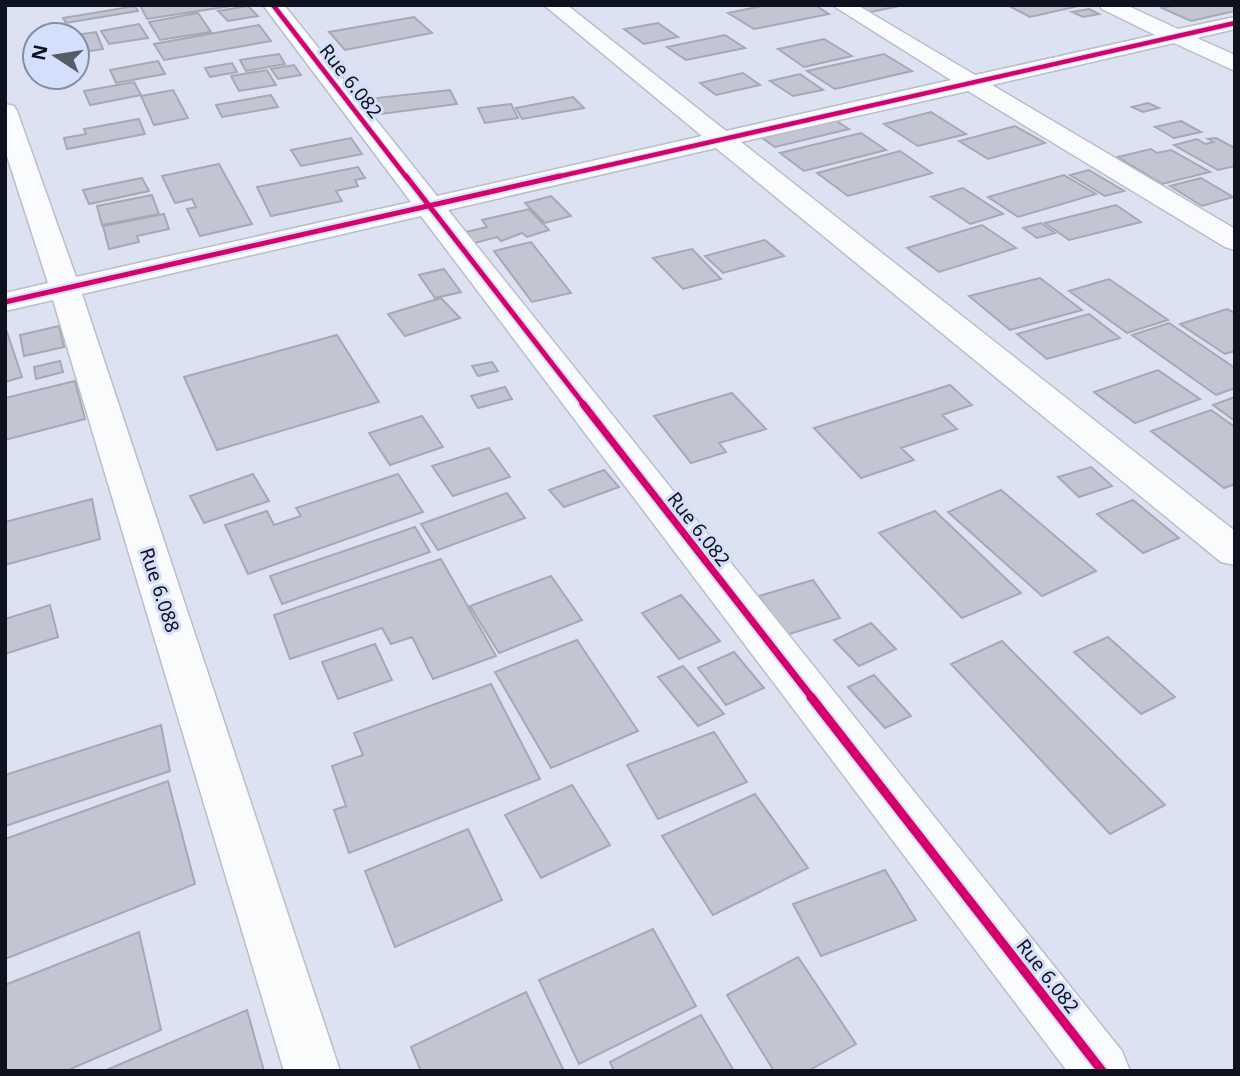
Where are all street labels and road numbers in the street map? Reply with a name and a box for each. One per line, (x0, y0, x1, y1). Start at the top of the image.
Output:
street label: Rue 6.082 (314, 38, 388, 124)
street label: Rue 6.082 (662, 486, 736, 572)
street label: Rue 6.088 (134, 544, 186, 636)
street label: Rue 6.082 (1011, 933, 1085, 1019)

